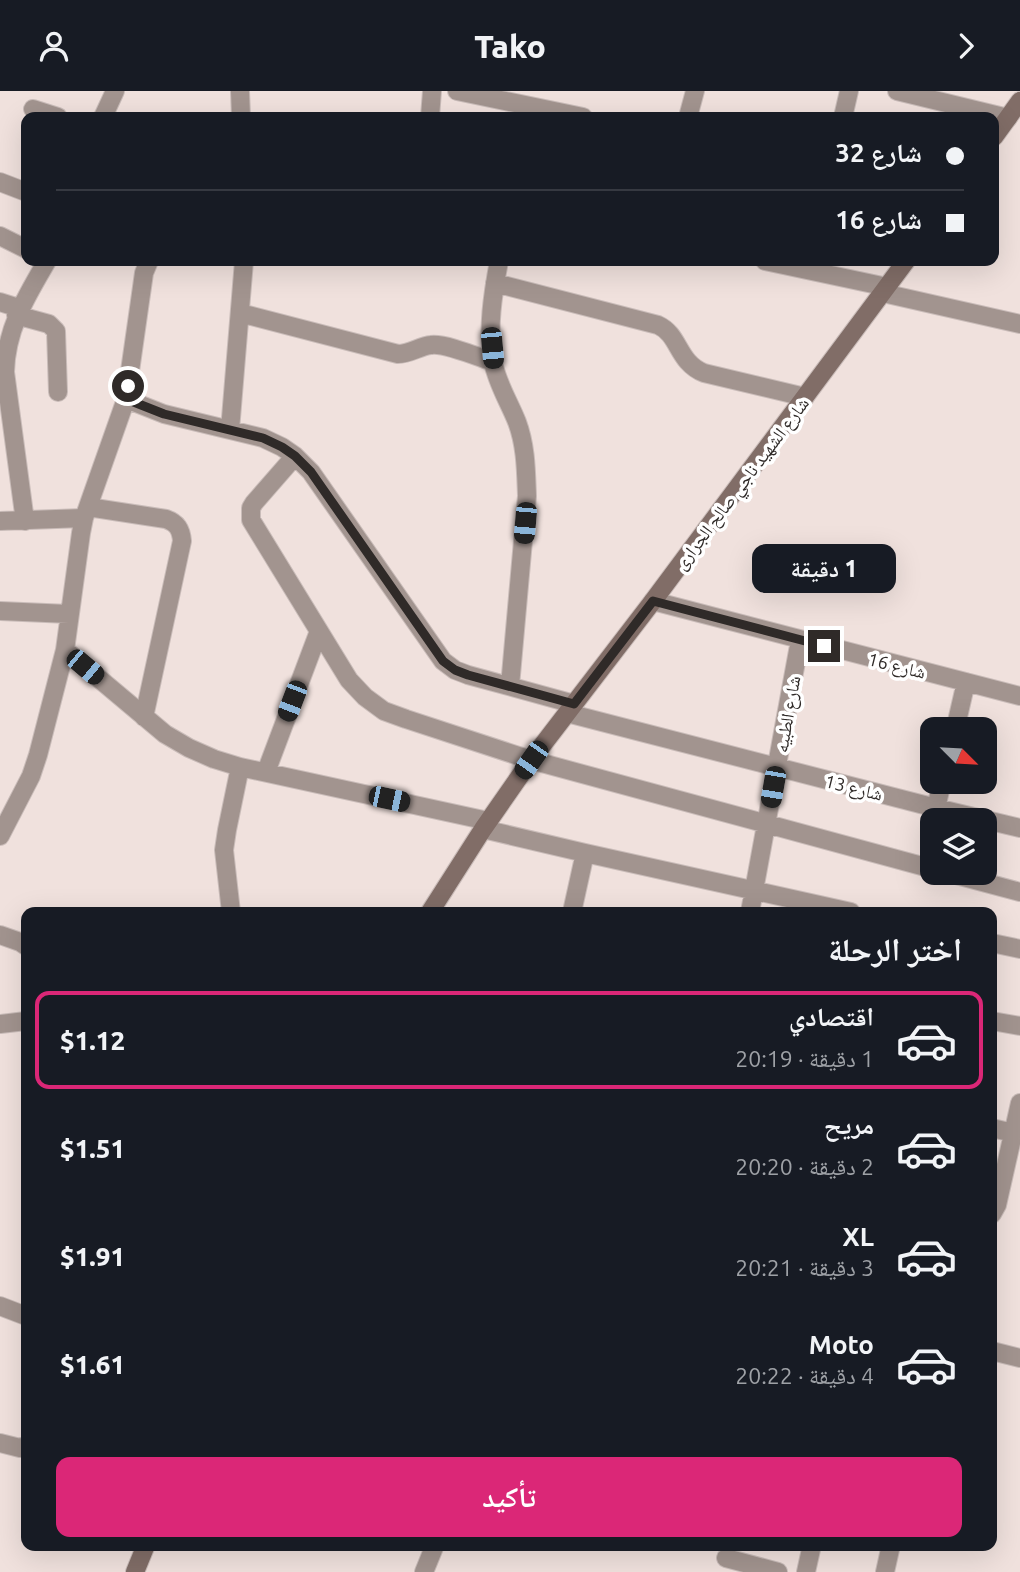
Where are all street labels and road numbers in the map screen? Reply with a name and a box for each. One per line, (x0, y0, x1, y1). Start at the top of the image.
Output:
street label: شارع الشهيد ناجي صالح الجرارى (670, 393, 817, 576)
street label: شارع 16 (866, 648, 928, 684)
street label: شارع الطبيه (770, 674, 806, 754)
street label: شارع 13 (823, 770, 885, 806)

